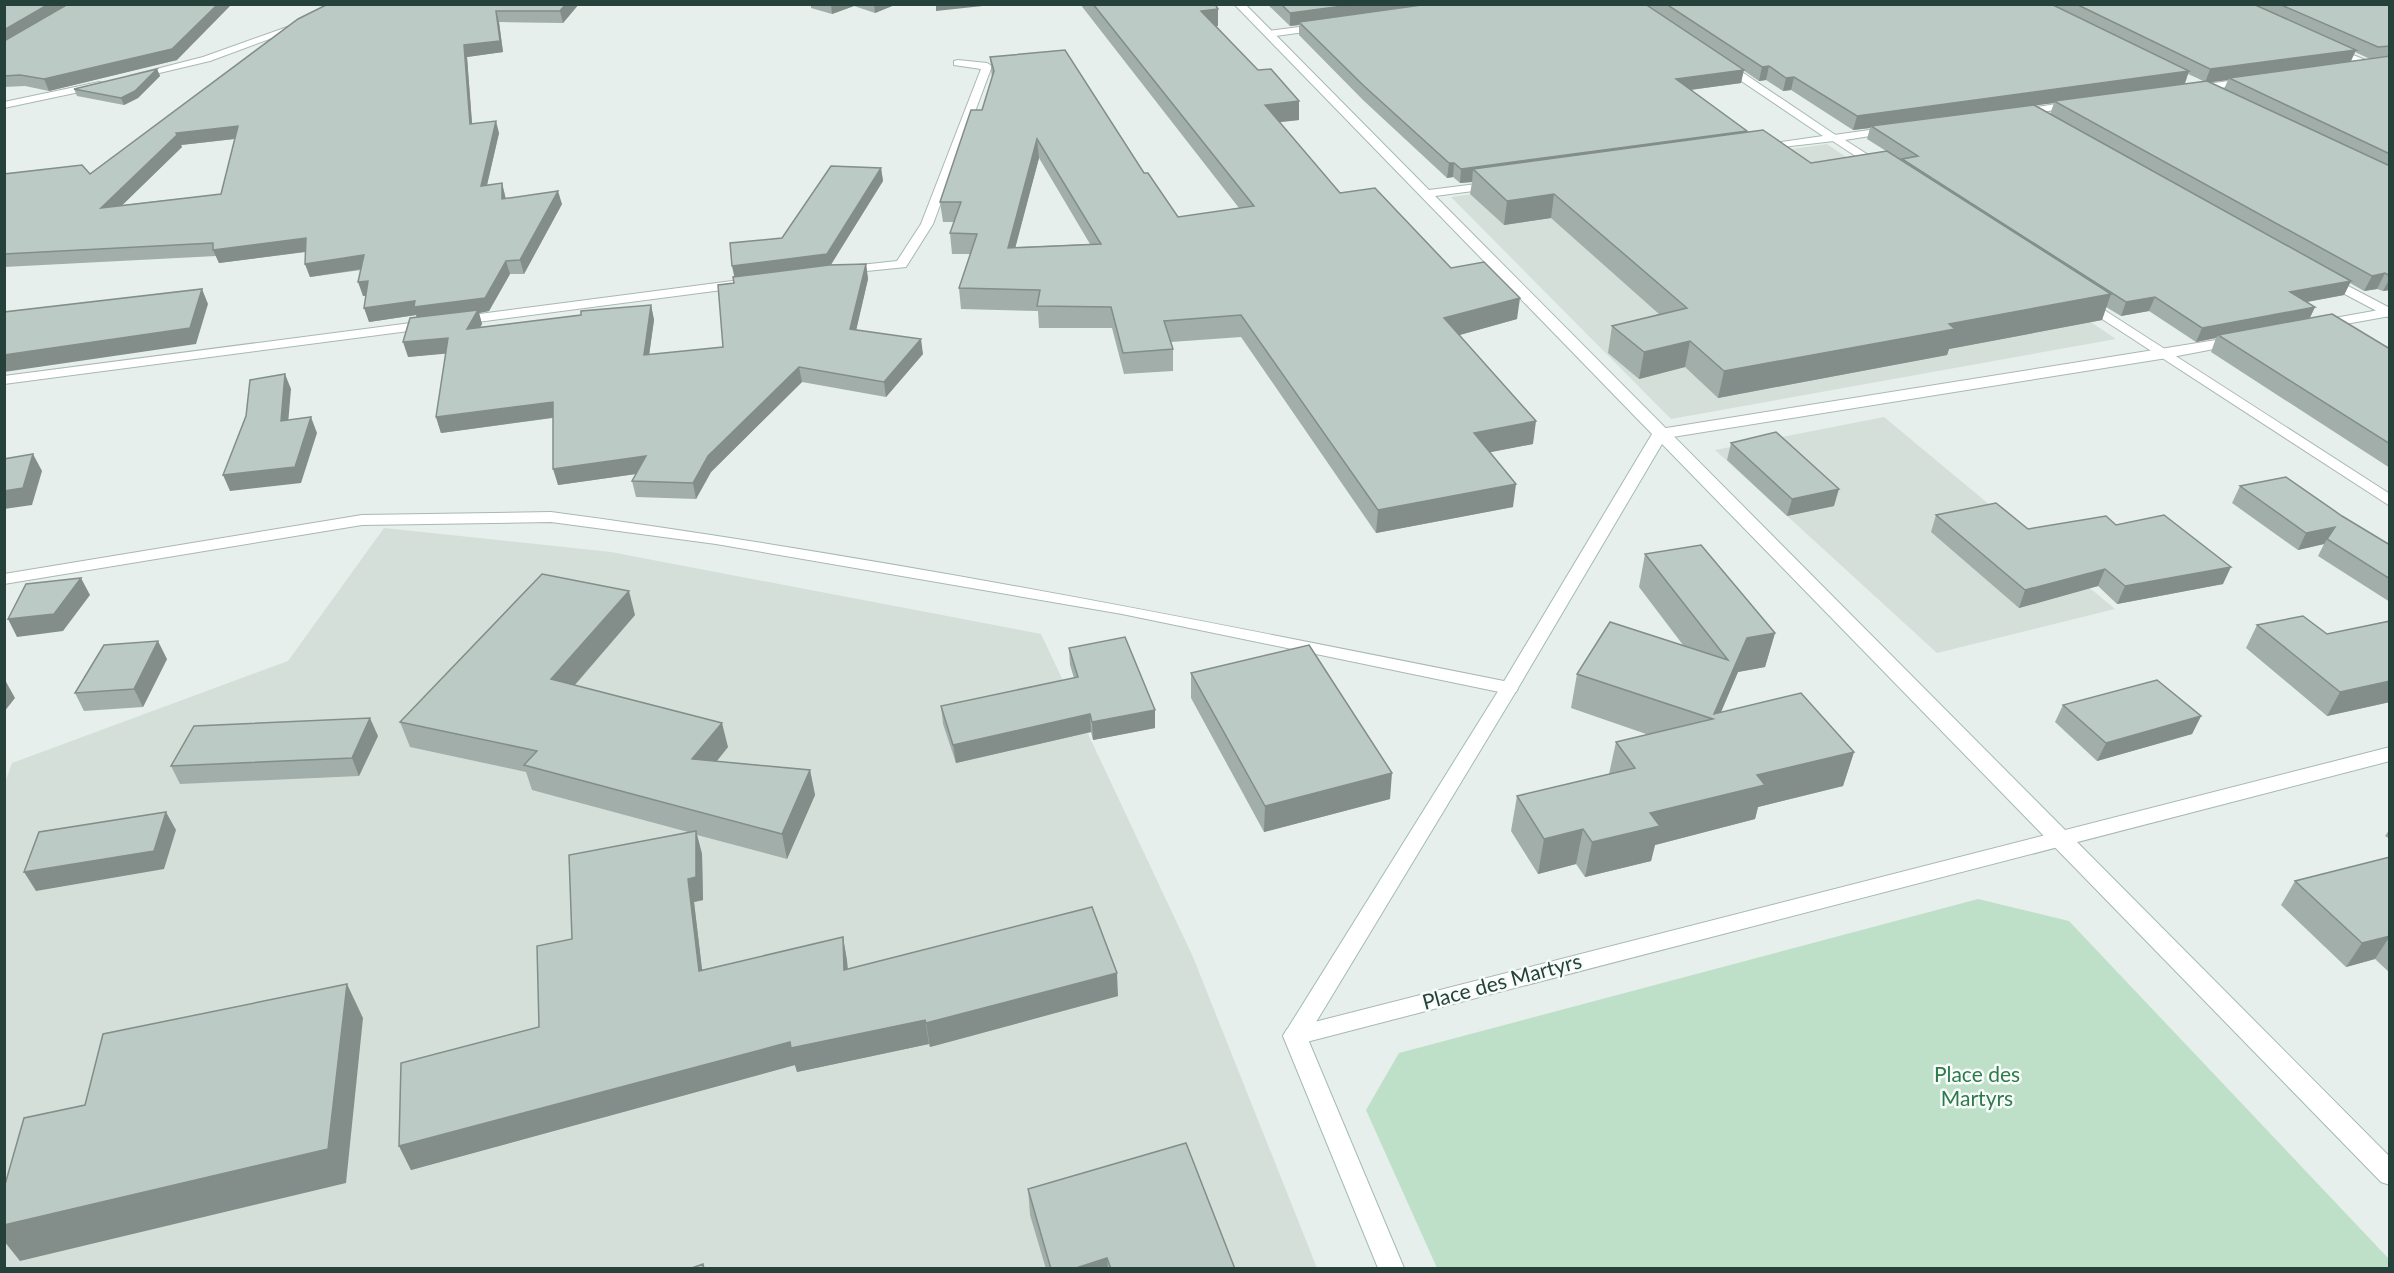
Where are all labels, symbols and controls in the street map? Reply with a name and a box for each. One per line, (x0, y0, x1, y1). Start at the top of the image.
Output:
street label: Place des Martyrs (1419, 947, 1584, 1014)
park label: Place des Martyrs (1934, 1061, 2020, 1110)

